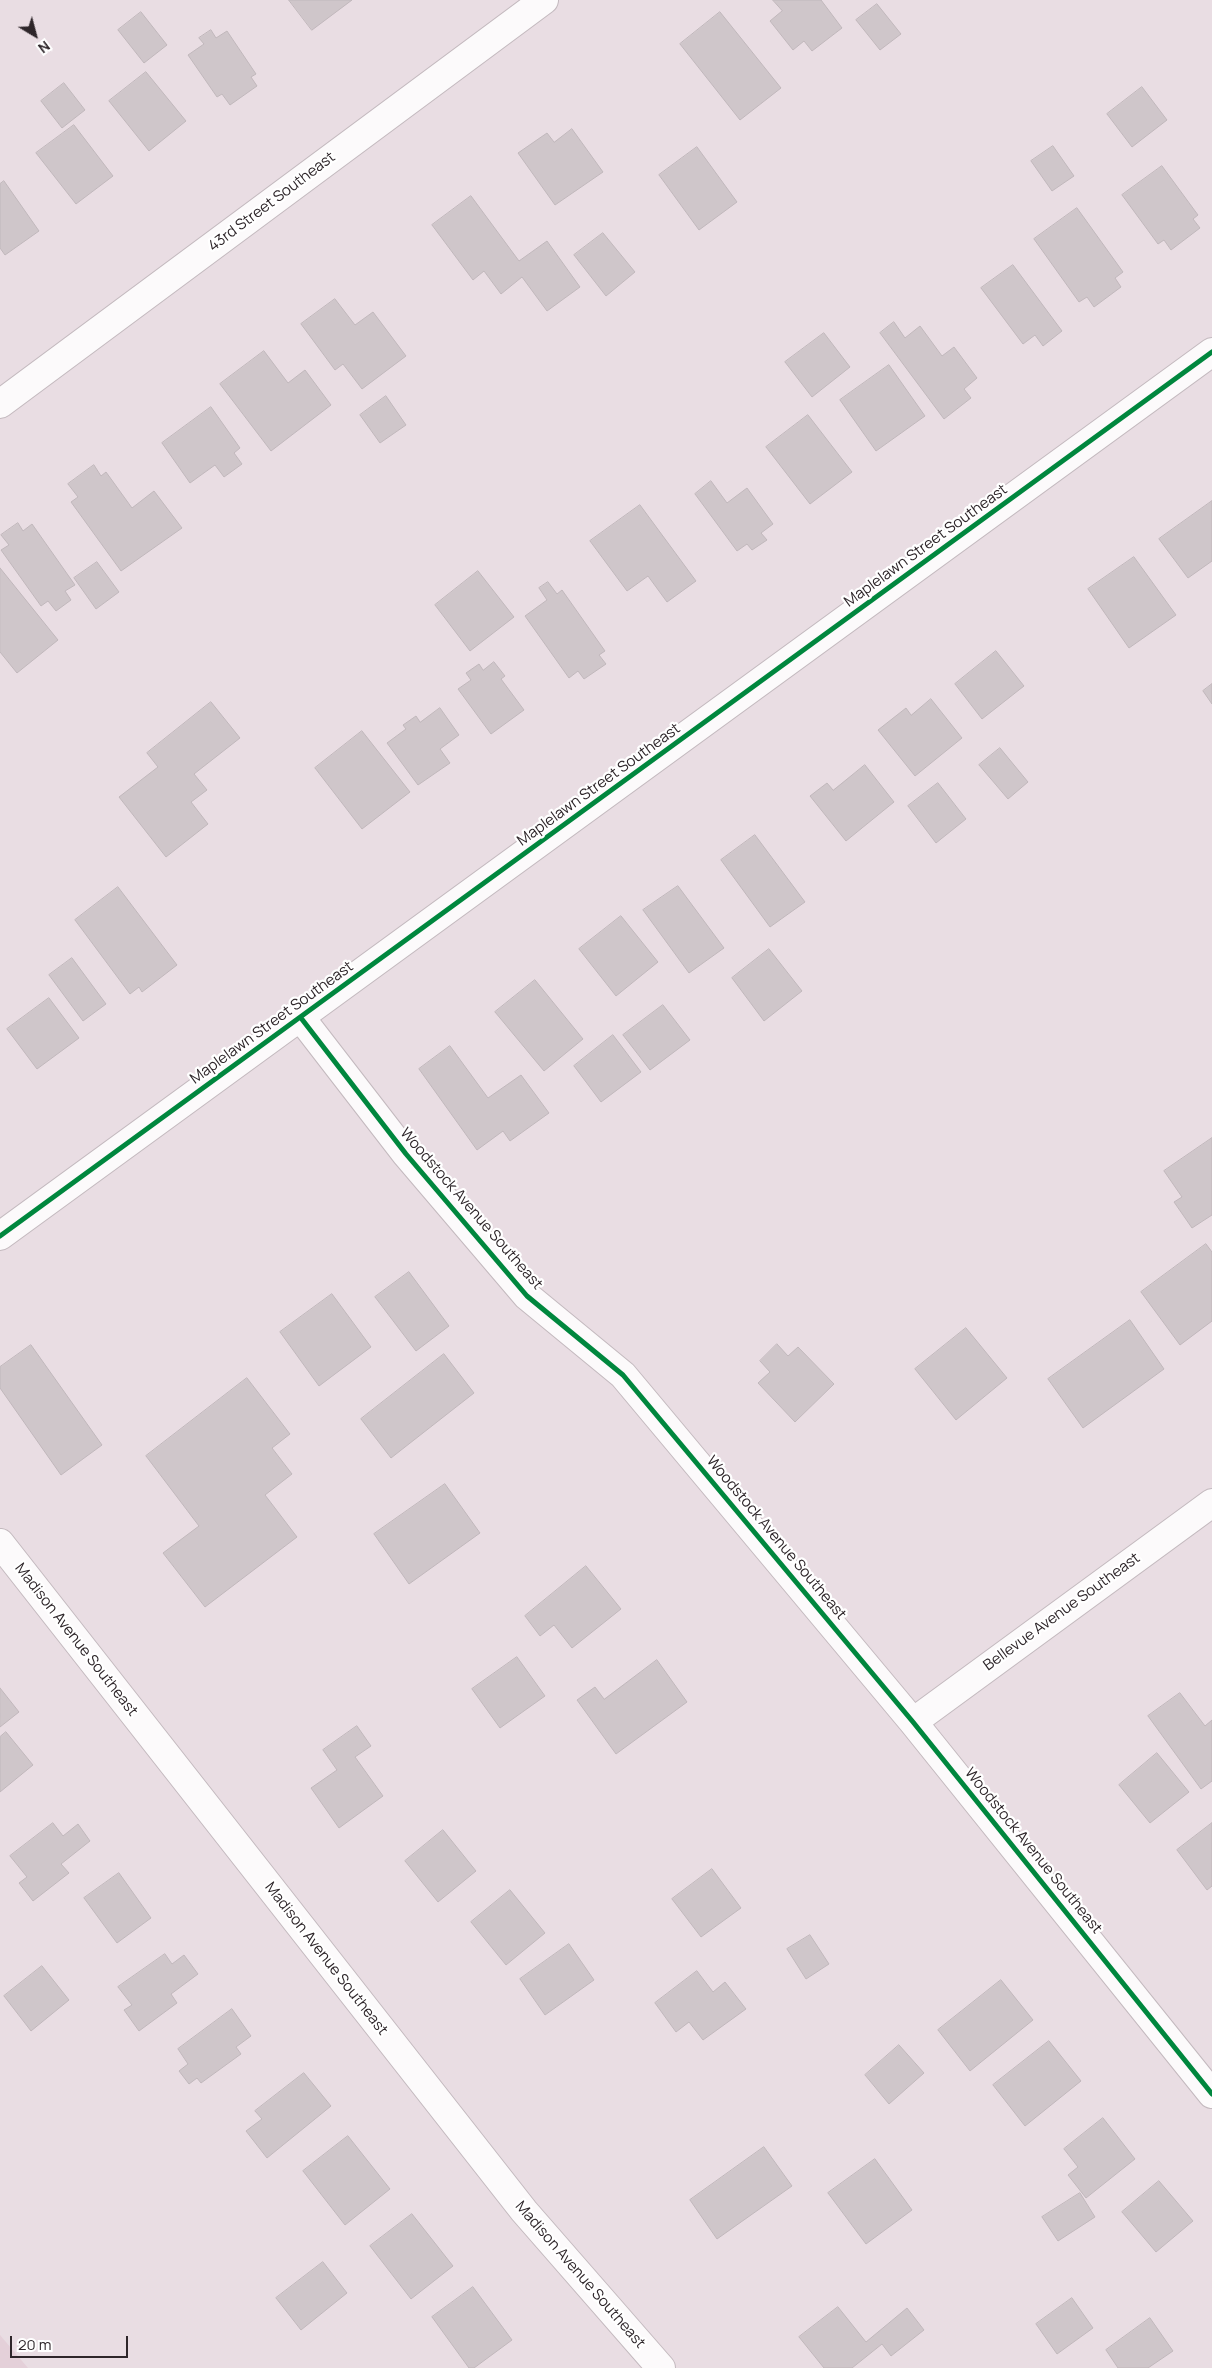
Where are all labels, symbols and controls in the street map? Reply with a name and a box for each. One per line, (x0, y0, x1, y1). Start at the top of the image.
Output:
north arrow (10, 10, 60, 60)
text: N (35, 37, 54, 58)
street label: 43rd Street Southeast (205, 148, 339, 256)
street label: Maplelawn Street Southeast (841, 481, 1011, 611)
street label: Maplelawn Street Southeast (514, 720, 684, 850)
street label: Maplelawn Street Southeast (187, 958, 357, 1088)
street label: Woodstock Avenue Southeast (396, 1125, 546, 1293)
street label: Woodstock Avenue Southeast (702, 1453, 850, 1623)
street label: Bellevue Avenue Southeast (980, 1549, 1144, 1675)
street label: Madison Avenue Southeast (11, 1560, 141, 1720)
street label: Woodstock Avenue Southeast (961, 1764, 1105, 1938)
street label: Madison Avenue Southeast (261, 1879, 391, 2039)
street label: Madison Avenue Southeast (511, 2198, 649, 2352)
scale bar (12, 2326, 130, 2358)
text: 20 m (18, 2334, 51, 2355)

